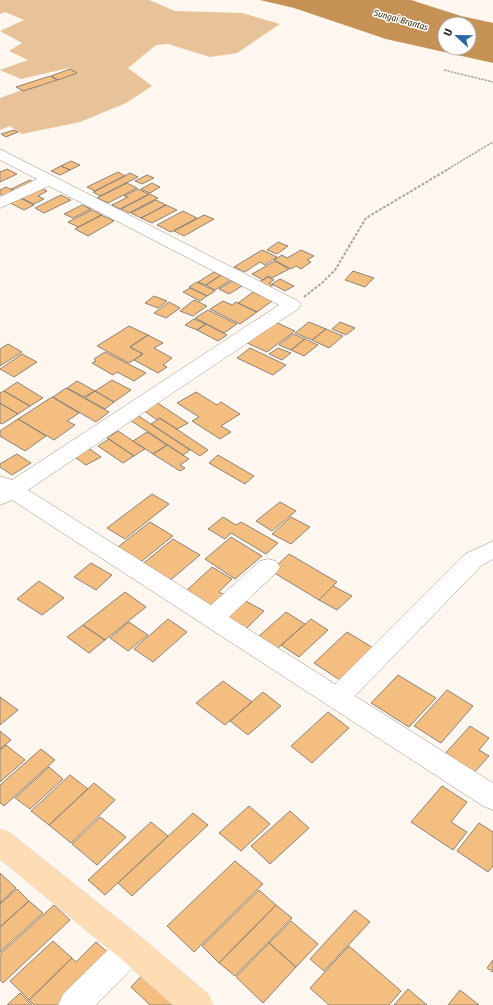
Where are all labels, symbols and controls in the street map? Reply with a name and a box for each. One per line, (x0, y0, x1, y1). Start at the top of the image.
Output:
water label: Sungai Brantas (372, 7, 429, 33)
north arrow (437, 16, 477, 56)
text: U (441, 27, 455, 38)

